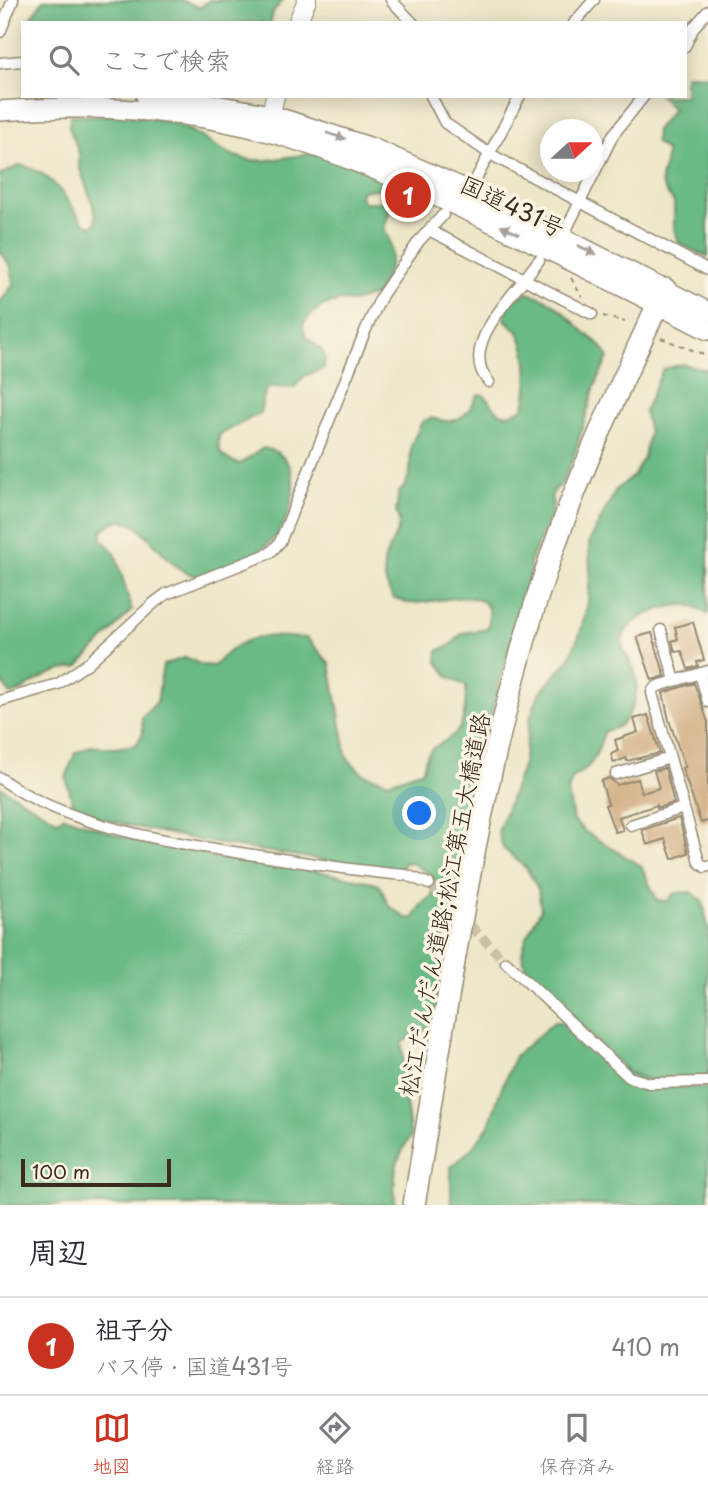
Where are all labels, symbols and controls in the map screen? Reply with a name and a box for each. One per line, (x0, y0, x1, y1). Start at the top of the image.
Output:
search box (21, 21, 687, 98)
text: ここで検索 (101, 40, 231, 79)
icon: search (45, 41, 83, 79)
north arrow (540, 119, 603, 182)
one-way arrow (325, 132, 346, 142)
street label: 国道431号 (455, 165, 571, 245)
pin: 1 (385, 169, 431, 221)
one-way arrow (499, 224, 520, 235)
one-way arrow (577, 244, 597, 255)
street label: 松江だんだん道路;松江第五大橋道路 (388, 709, 498, 1099)
your location (402, 796, 436, 830)
scale bar (21, 1156, 172, 1188)
text: 100 m (32, 1157, 90, 1185)
text: 周辺 (28, 1228, 88, 1273)
text: 祖子分 (95, 1309, 173, 1348)
text: 1 (46, 1329, 57, 1364)
text: 410 m (611, 1329, 680, 1364)
text: バス停 · 国道431号 (95, 1348, 293, 1383)
tab: 地図 (93, 1409, 131, 1479)
tab: 経路 (316, 1409, 354, 1479)
tab: 保存済み (539, 1409, 615, 1479)

